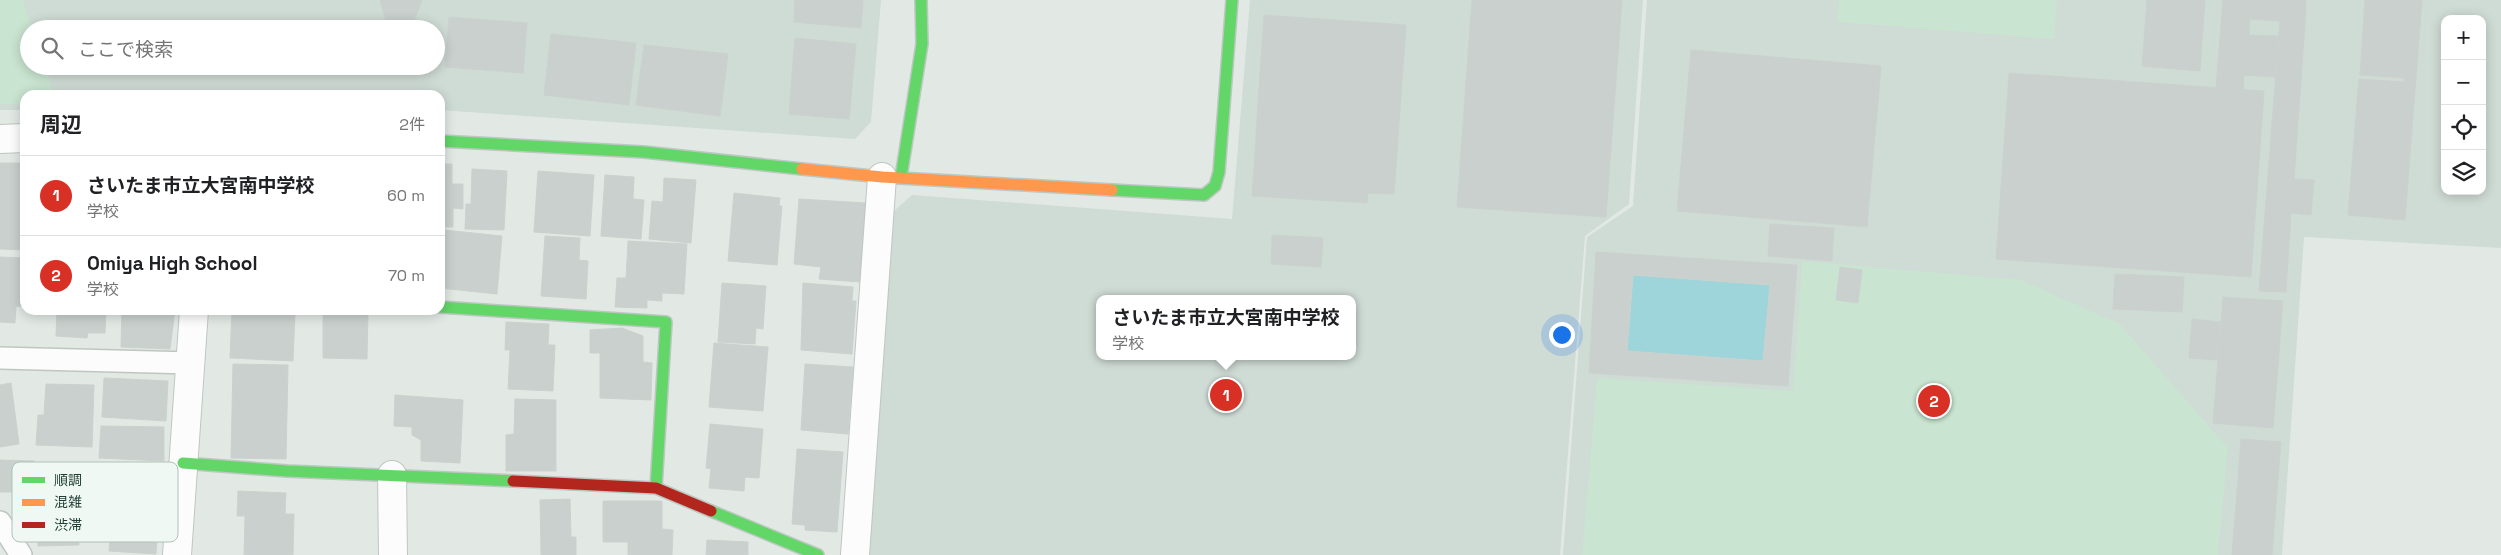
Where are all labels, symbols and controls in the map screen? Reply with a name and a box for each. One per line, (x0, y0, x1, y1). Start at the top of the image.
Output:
map controls (2441, 15, 2486, 195)
button: + (2441, 15, 2486, 60)
search box (20, 20, 445, 75)
icon: search (38, 34, 66, 62)
text: ここで検索 (78, 37, 173, 62)
button: − (2441, 60, 2486, 105)
button: locate (2441, 105, 2486, 150)
text: 周辺 (40, 111, 82, 138)
text: 2件 (399, 114, 425, 135)
button: layers (2441, 150, 2486, 195)
text: さいたま市立大宮南中学校 (87, 173, 314, 198)
text: 1 (52, 185, 60, 206)
text: 60 m (387, 185, 425, 206)
text: 学校 (87, 201, 119, 222)
text: Omiya High School (87, 251, 257, 276)
text: 2 (51, 265, 61, 286)
text: 70 m (388, 265, 425, 286)
text: 学校 (87, 279, 119, 300)
popup (1096, 295, 1356, 360)
text: さいたま市立大宮南中学校 (1112, 305, 1340, 330)
your location (1549, 322, 1575, 348)
text: 学校 (1112, 333, 1144, 354)
pin: 1 (1210, 376, 1242, 414)
pin: 2 (1918, 382, 1950, 420)
legend (12, 462, 178, 542)
text: 順調 (54, 471, 82, 489)
text: 混雑 (54, 493, 82, 511)
text: 渋滞 (54, 516, 82, 534)

